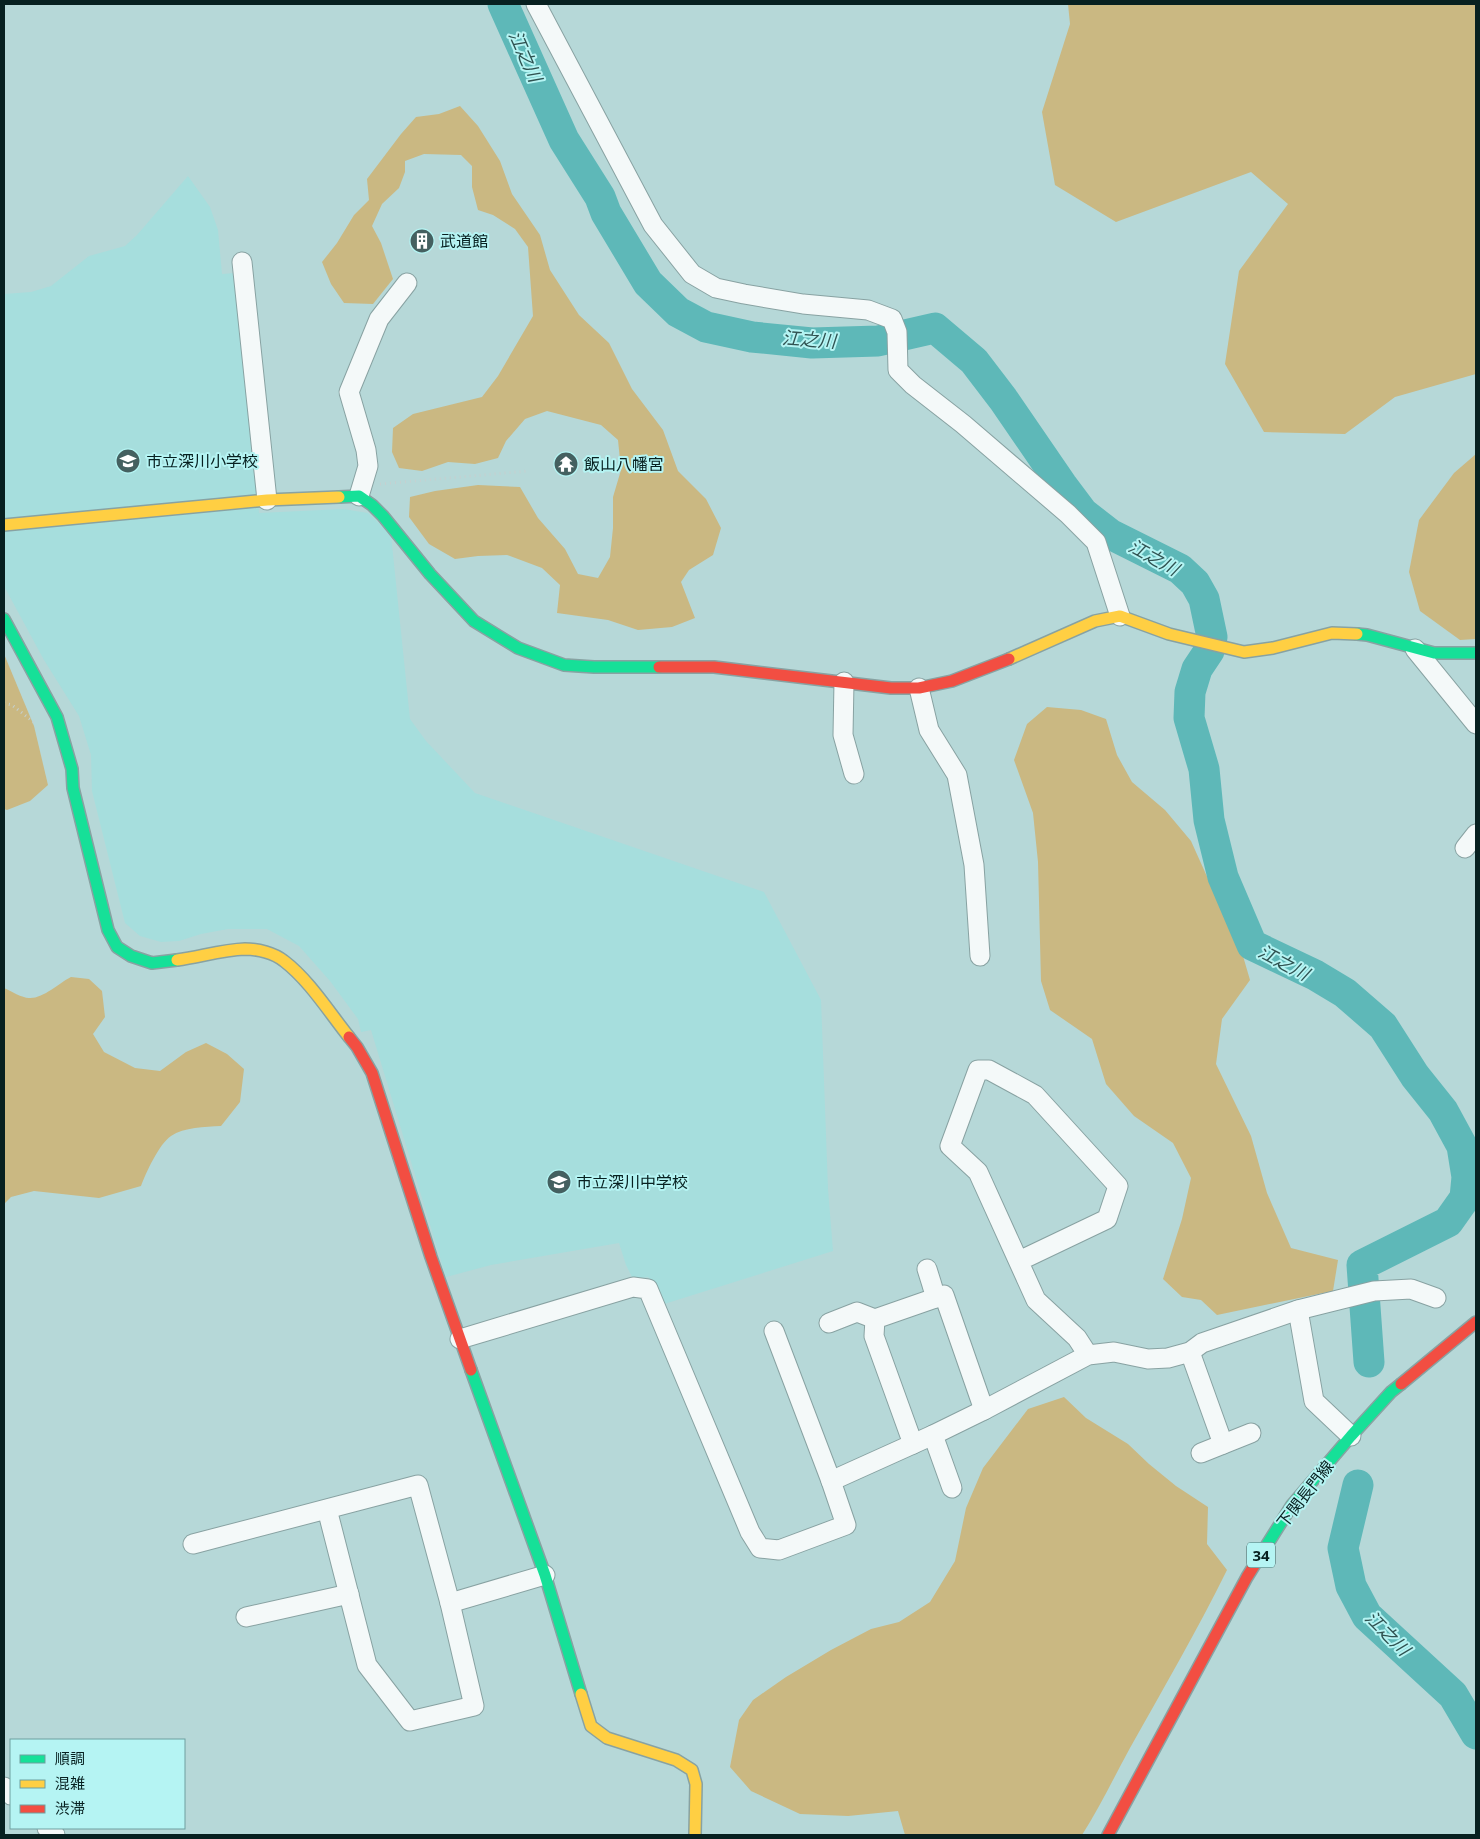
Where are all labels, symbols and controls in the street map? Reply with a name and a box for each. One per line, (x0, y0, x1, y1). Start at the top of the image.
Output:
water label: 江之川 (504, 26, 549, 87)
building icon: 武道館 (409, 228, 435, 254)
place label: 武道館 (440, 230, 488, 252)
water label: 江之川 (781, 325, 839, 353)
school or university icon: 市立深川小学校 (115, 448, 141, 474)
place label: 市立深川小学校 (146, 450, 258, 472)
temple icon: 飯山八幡宮 (553, 451, 579, 477)
place label: 飯山八幡宮 (584, 453, 664, 475)
water label: 江之川 (1125, 533, 1185, 582)
water label: 江之川 (1255, 939, 1315, 986)
school or university icon: 市立深川中学校 (546, 1169, 572, 1195)
place label: 市立深川中学校 (576, 1171, 688, 1193)
street label: 下関長門線 (1272, 1456, 1338, 1532)
road number: 34 (1247, 1542, 1275, 1568)
water label: 江之川 (1360, 1605, 1417, 1662)
legend (10, 1739, 185, 1829)
text: 順調 (55, 1748, 85, 1768)
text: 混雑 (55, 1773, 85, 1793)
text: 渋滞 (55, 1798, 85, 1818)

